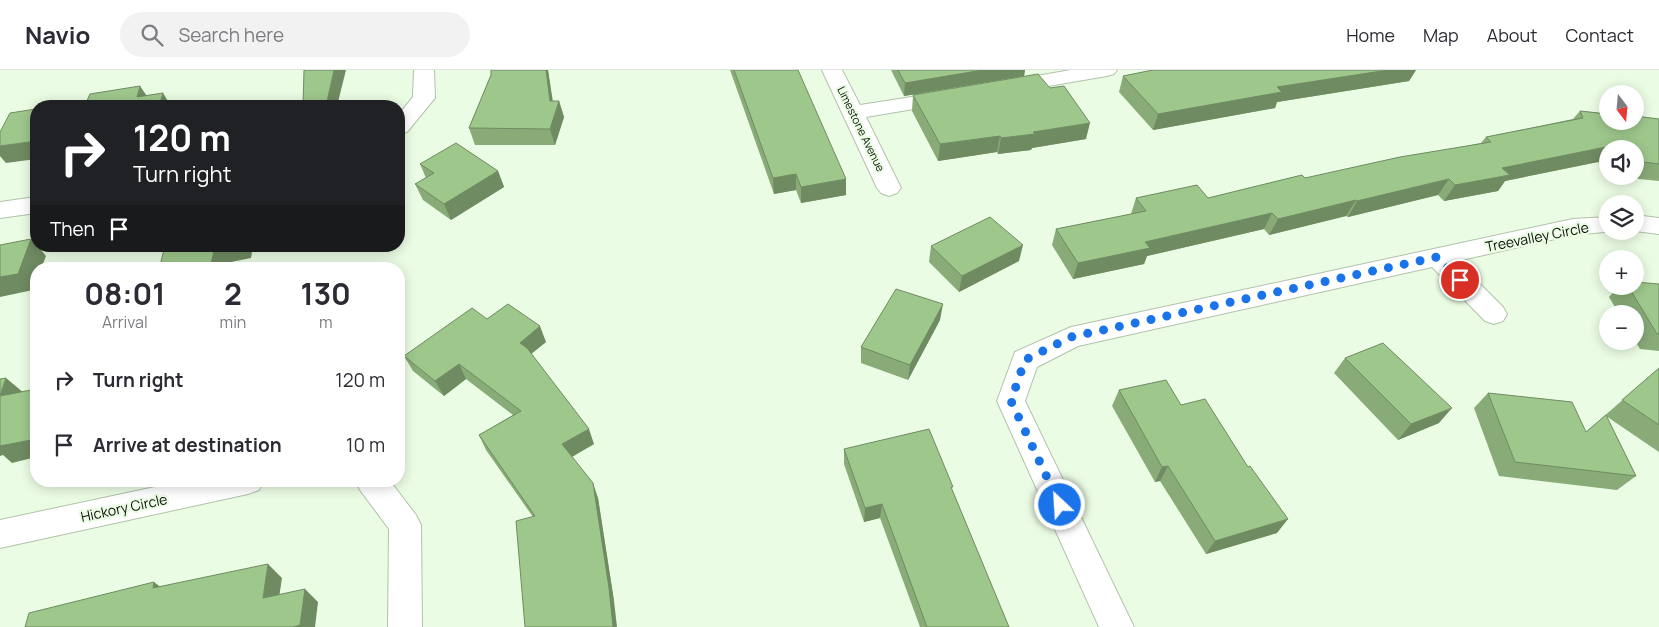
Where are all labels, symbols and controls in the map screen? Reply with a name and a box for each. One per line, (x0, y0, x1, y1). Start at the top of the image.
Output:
search box (120, 12, 470, 57)
text: Navio (25, 18, 90, 51)
icon: search (138, 21, 166, 49)
text: Search here (178, 22, 284, 48)
text: Home (1346, 23, 1395, 47)
text: Map (1423, 23, 1459, 47)
text: About (1487, 23, 1537, 47)
text: Contact (1565, 23, 1634, 47)
street label: Limestone Avenue (834, 84, 889, 174)
north arrow (1599, 85, 1644, 130)
map controls (1599, 85, 1644, 350)
text: 120 m (133, 114, 231, 162)
icon: right (50, 120, 115, 185)
button: sound (1599, 140, 1644, 185)
text: Turn right (133, 159, 231, 189)
button: layers (1599, 195, 1644, 240)
icon: arrive (105, 215, 133, 243)
text: Then (50, 216, 95, 242)
street label: Treevalley Circle (1484, 217, 1590, 256)
button: + (1599, 250, 1644, 295)
pin (1439, 259, 1481, 301)
icon: arrive (1446, 266, 1474, 294)
text: 08:01 (84, 273, 165, 314)
text: 2 (224, 273, 242, 314)
text: 130 (301, 273, 351, 314)
button: − (1599, 305, 1644, 350)
text: Arrival (102, 311, 148, 333)
text: min (220, 311, 246, 333)
text: m (319, 311, 332, 333)
icon: right (50, 366, 78, 394)
text: Turn right (93, 367, 183, 393)
text: 120 m (335, 367, 385, 393)
icon: arrive (50, 431, 78, 459)
text: Arrive at destination (93, 432, 282, 458)
text: 10 m (346, 432, 385, 458)
position arrow (1033, 478, 1085, 530)
street label: Hickory Circle (79, 489, 169, 526)

